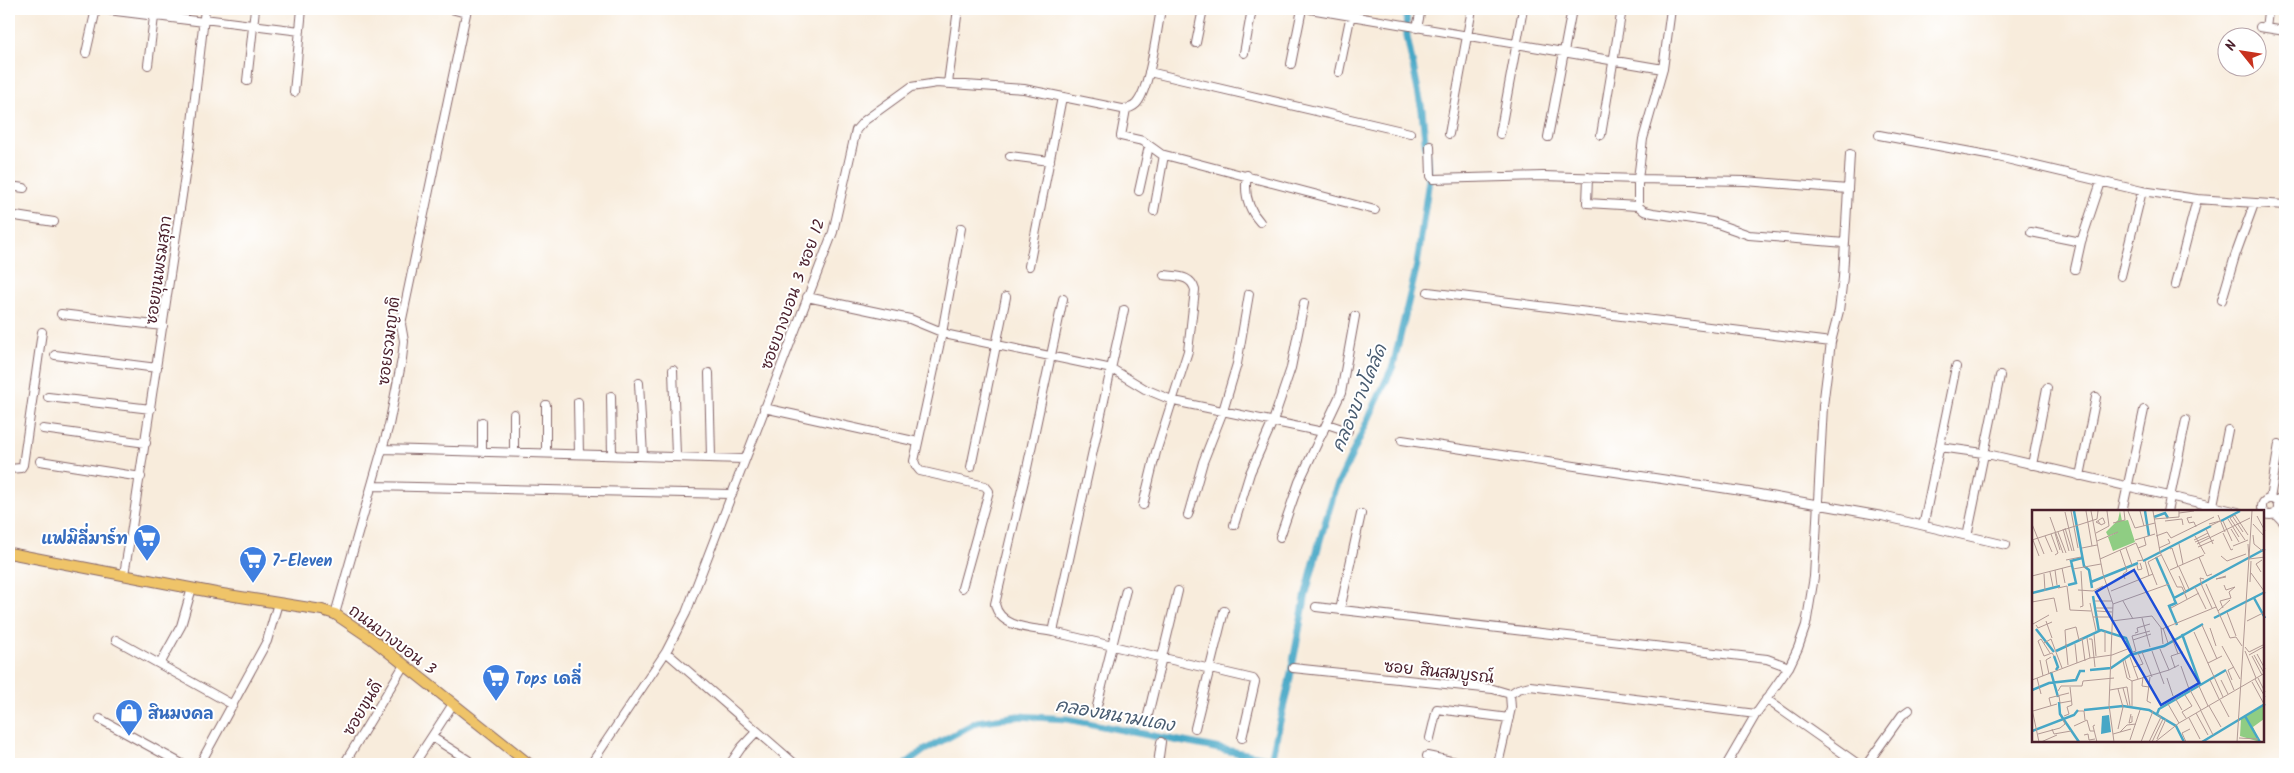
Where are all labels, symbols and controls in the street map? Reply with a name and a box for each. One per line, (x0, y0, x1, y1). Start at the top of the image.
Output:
north arrow (2216, 28, 2266, 78)
text: N (2220, 37, 2243, 55)
street label: ซอยขุนพรมสุภา (139, 214, 180, 326)
street label: ซอยบางบอน 3 ซอย 12 (754, 215, 832, 374)
street label: ซอยรวมญาติ (372, 295, 407, 387)
water label: คลองบางโคลัด (1325, 340, 1396, 457)
inset map (2032, 510, 2264, 743)
place label: แฟมิลี่มาร์ท (41, 522, 128, 552)
supermarket icon: แฟมิลี่มาร์ท (132, 523, 162, 562)
supermarket icon: 7-Eleven (238, 545, 268, 584)
place label: 7-Eleven (272, 549, 332, 574)
street label: ถนนบางบอน 3 (343, 599, 441, 682)
street label: ซอย สินสมบูรณ์ (1383, 654, 1495, 691)
place label: Tops เดลี่ (515, 662, 582, 692)
supermarket icon: Tops เดลี่ (481, 663, 511, 702)
street label: ซอยขุนดี (337, 676, 390, 741)
water label: คลองหนามแดง (1053, 692, 1178, 742)
shop icon: สินมงคล (114, 698, 144, 737)
place label: สินมงคล (148, 702, 213, 727)

